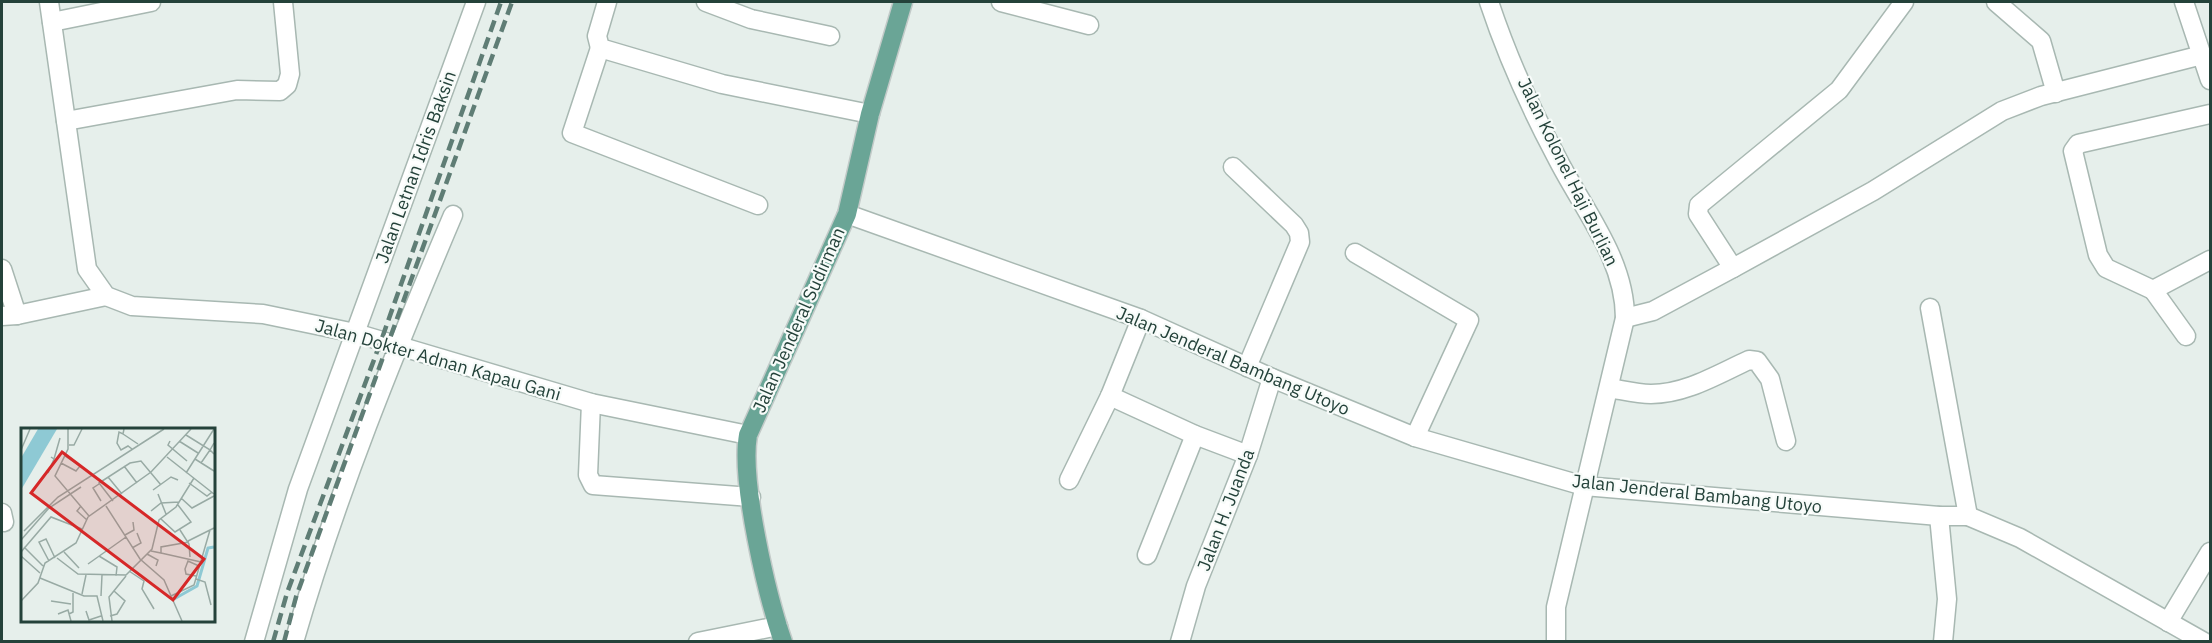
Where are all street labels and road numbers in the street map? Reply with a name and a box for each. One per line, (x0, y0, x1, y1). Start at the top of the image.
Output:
street label: Jalan Letnan Idris Baksin (370, 68, 461, 266)
street label: Jalan Kolonel Haji Burlian (1513, 74, 1624, 270)
street label: Jalan Jenderal Sudirman (747, 224, 850, 416)
street label: Jalan Jenderal Bambang Utoyo (1113, 301, 1353, 420)
street label: Jalan Dokter Adnan Kapau Gani (313, 313, 564, 406)
street label: Jalan H. Juanda (1192, 445, 1260, 574)
street label: Jalan Jenderal Bambang Utoyo (1571, 469, 1823, 518)

